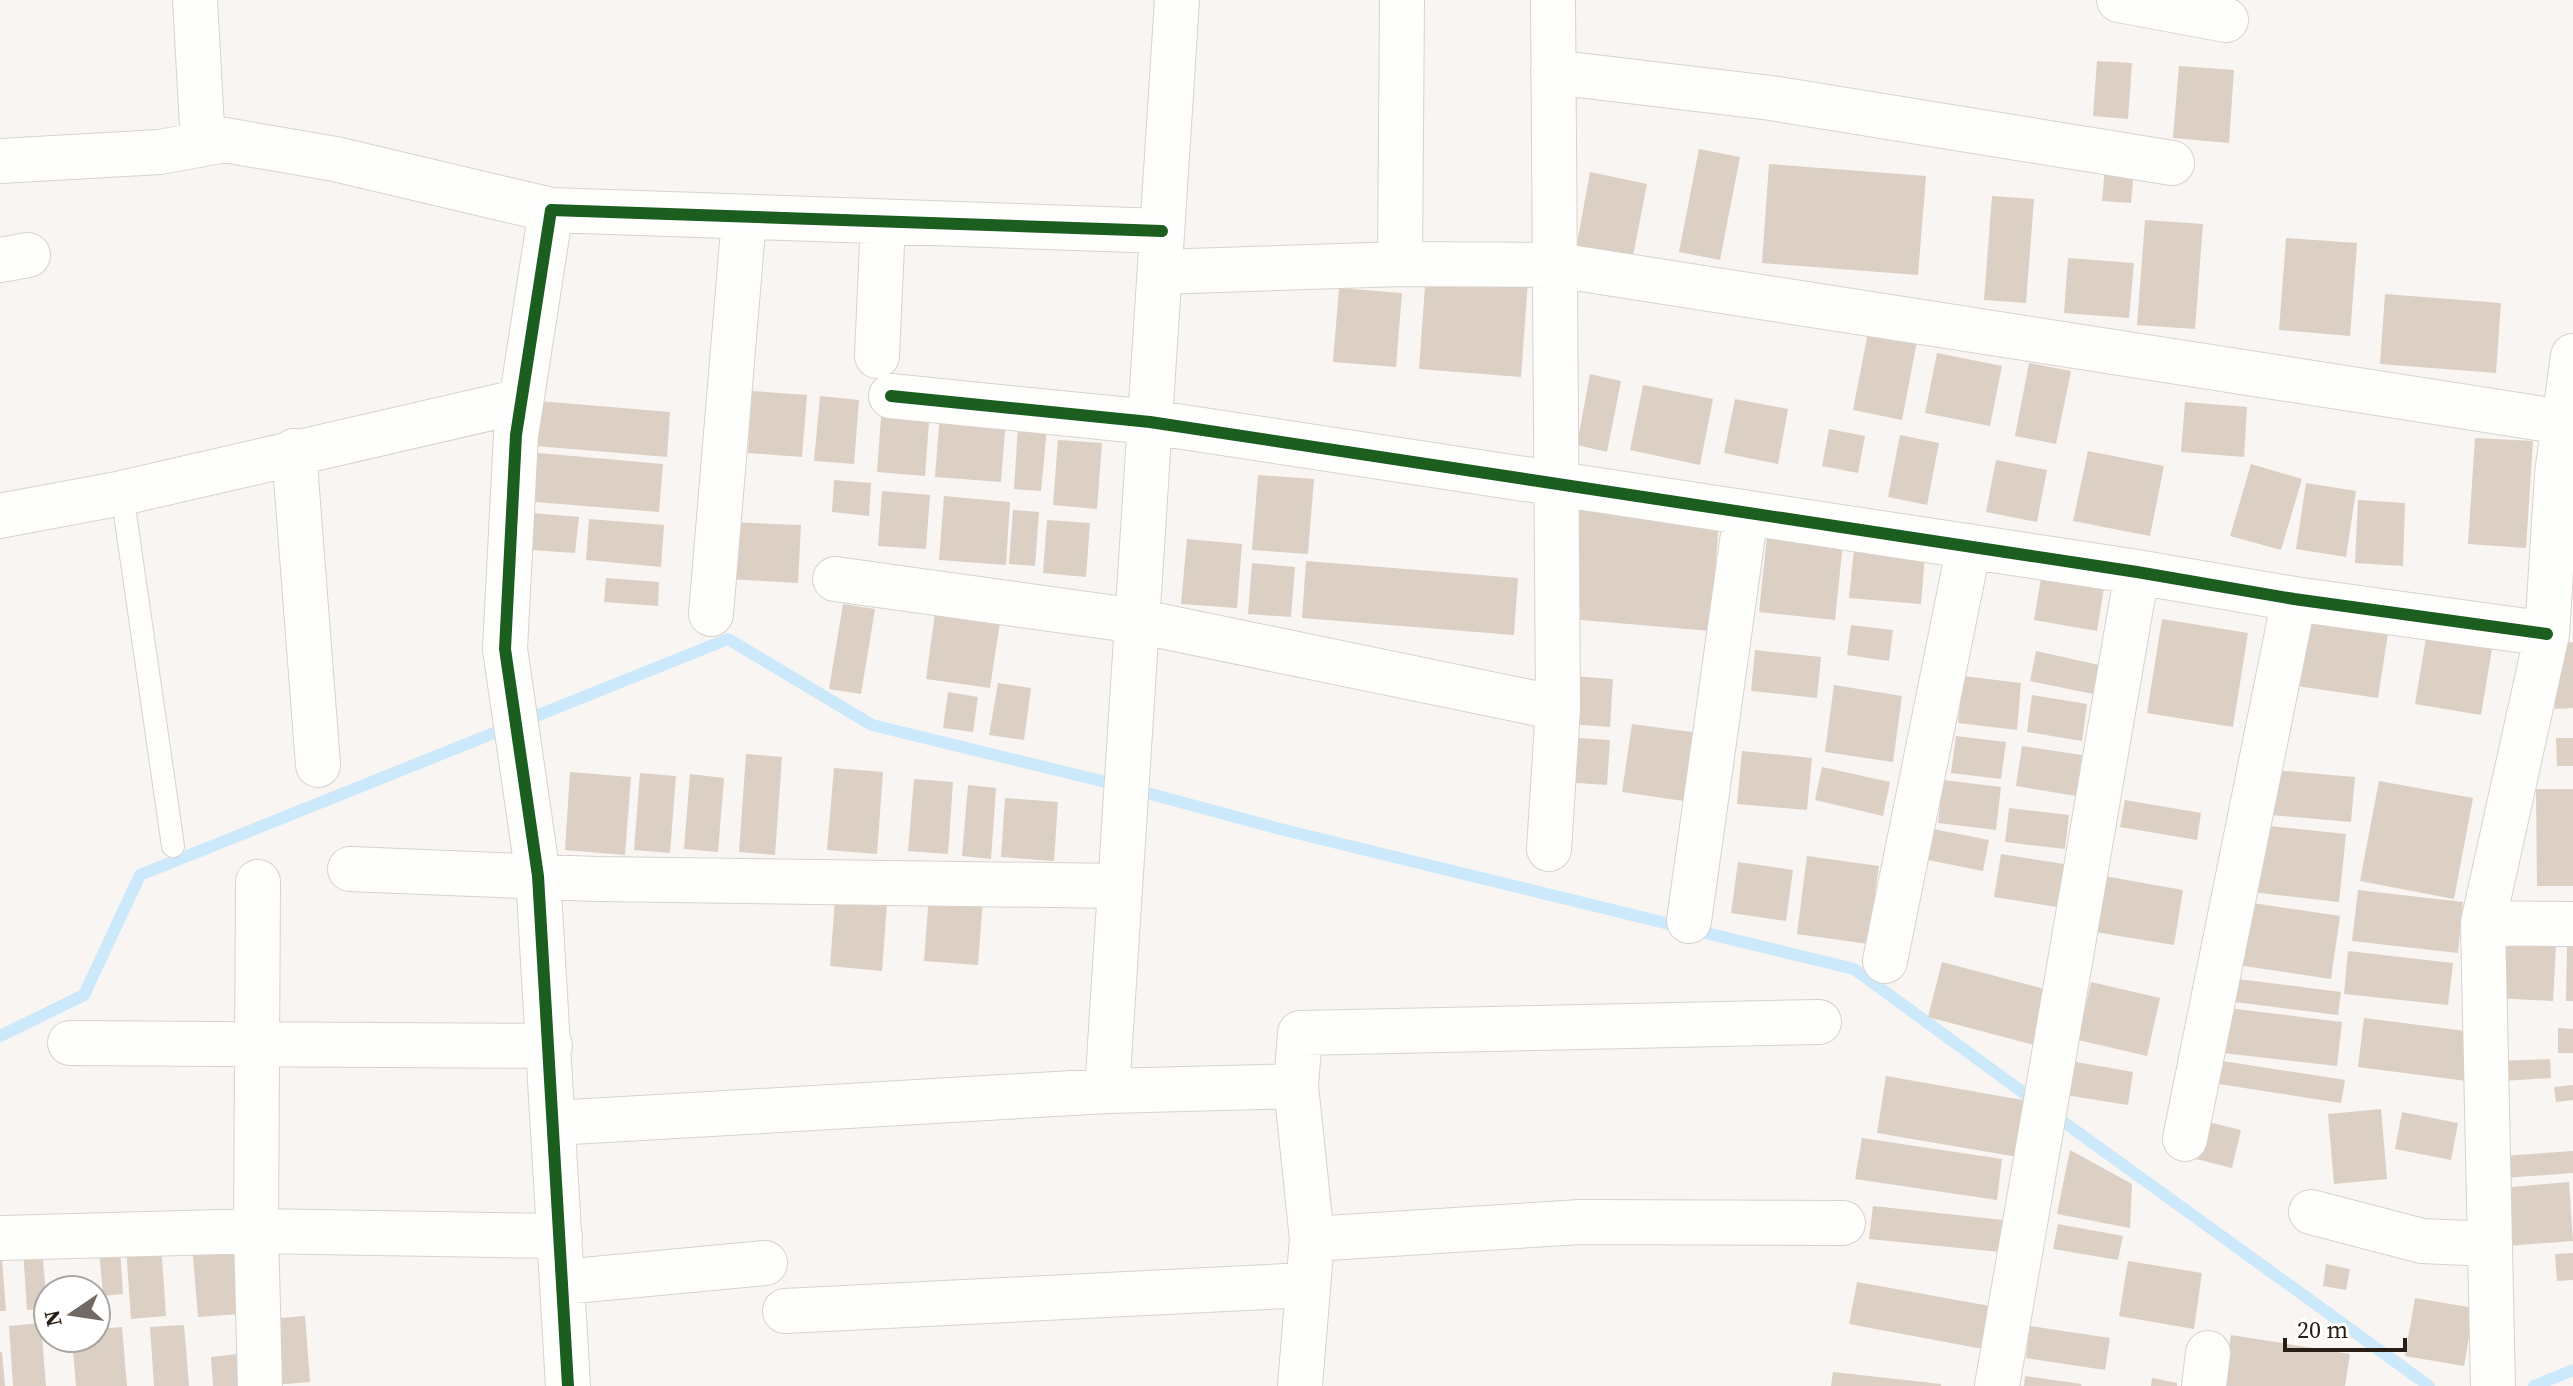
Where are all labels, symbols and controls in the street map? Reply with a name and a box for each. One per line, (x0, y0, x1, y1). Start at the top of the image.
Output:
north arrow (32, 1274, 112, 1354)
scale bar (2285, 1302, 2405, 1352)
text: N (36, 1307, 69, 1330)
text: 20 m (2297, 1313, 2348, 1346)

